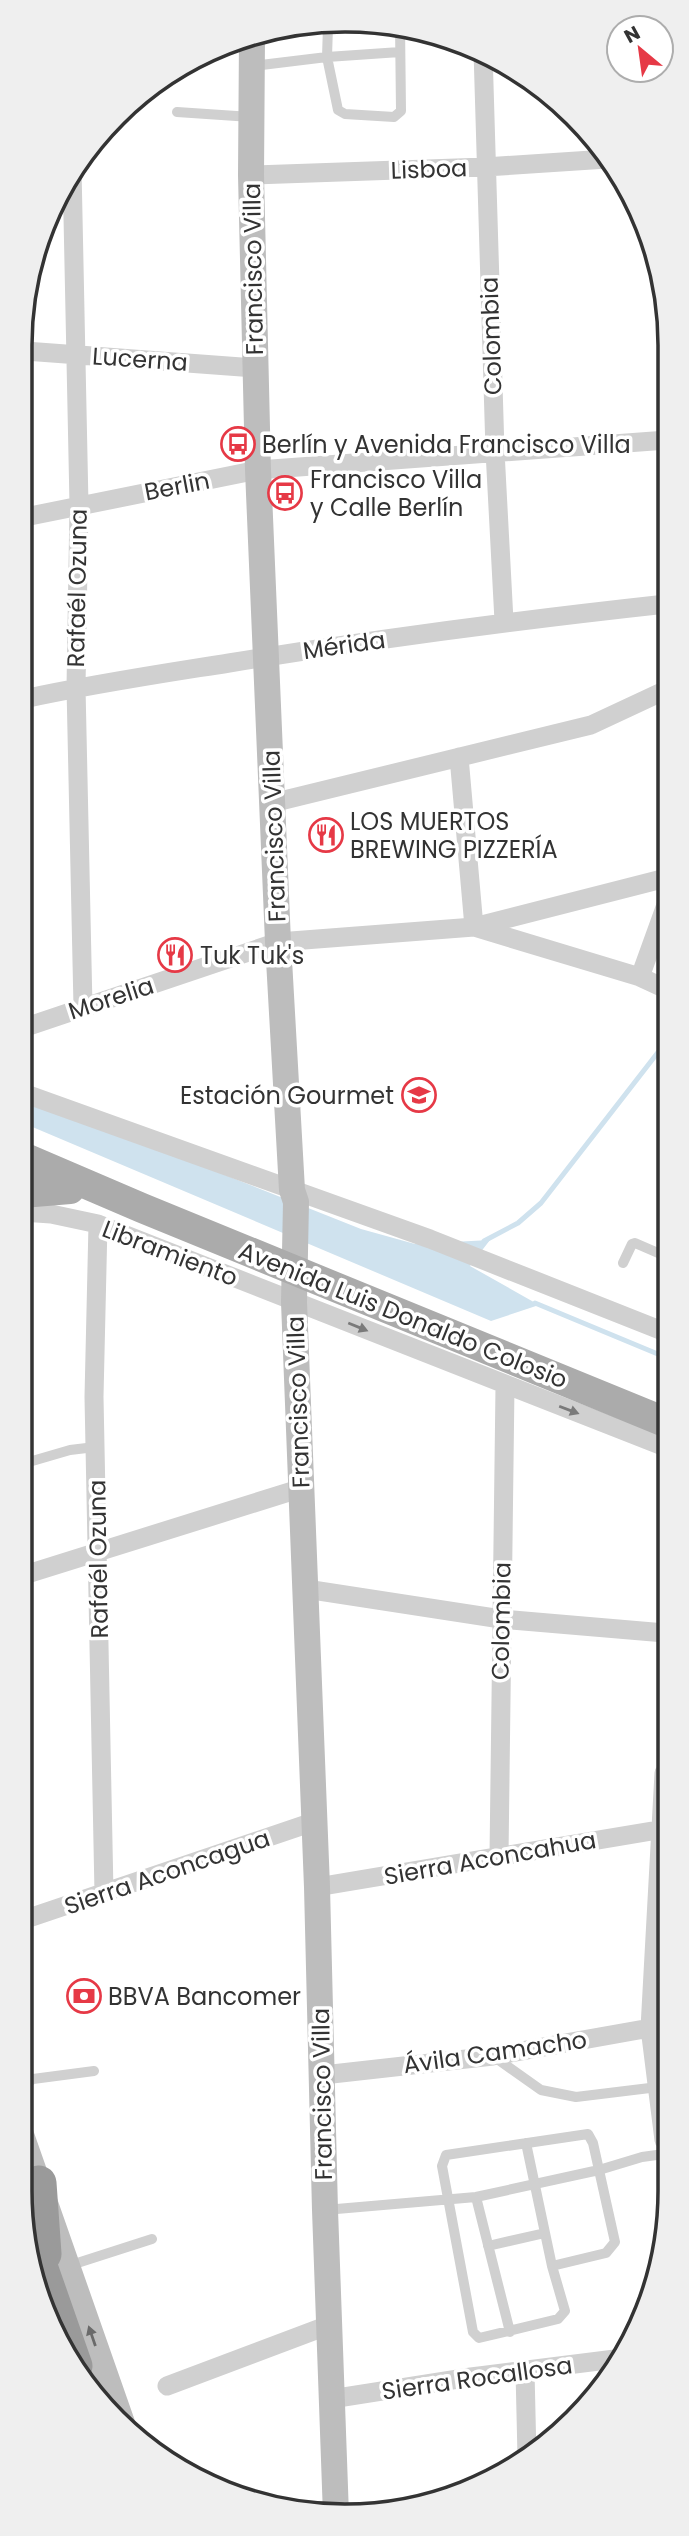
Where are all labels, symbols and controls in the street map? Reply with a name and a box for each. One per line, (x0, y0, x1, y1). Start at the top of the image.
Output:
north arrow (605, 14, 675, 84)
text: N (619, 19, 645, 50)
street label: Lisboa (390, 151, 468, 187)
street label: Francisco Villa (235, 183, 271, 355)
street label: Colombia (472, 276, 510, 396)
street label: Lucerna (91, 339, 189, 379)
bus stop icon: Berlín y Avenida Francisco Villa (219, 425, 257, 463)
place label: Berlín y Avenida Francisco Villa (262, 428, 631, 461)
place label: Francisco Villa y Calle Berlín (310, 463, 482, 524)
street label: Berlin (142, 464, 212, 508)
bus stop icon: Francisco Villa y Calle Berlín (266, 474, 304, 512)
street label: Rafaél Ozuna (59, 508, 95, 668)
street label: Mérida (301, 623, 387, 667)
street label: Francisco Villa (255, 749, 293, 923)
place label: LOS MUERTOS BREWING PIZZERÍA (350, 805, 558, 866)
restaurant icon: LOS MUERTOS BREWING PIZZERÍA (307, 816, 345, 854)
restaurant icon: Tuk Tuk's (156, 936, 194, 974)
place label: Tuk Tuk's (200, 939, 304, 972)
street label: Morelia (64, 969, 158, 1027)
school or university icon: Estación Gourmet (400, 1076, 438, 1114)
place label: Estación Gourmet (180, 1079, 394, 1112)
street label: Libramiento (98, 1212, 242, 1294)
street label: Avenida Luis Donaldo Colosio (234, 1234, 572, 1396)
street label: Francisco Villa (279, 1315, 317, 1489)
one-way arrow (347, 1322, 368, 1333)
one-way arrow (559, 1405, 580, 1416)
street label: Rafaél Ozuna (80, 1479, 116, 1639)
street label: Colombia (483, 1562, 519, 1680)
street label: Sierra Aconcagua (60, 1821, 274, 1923)
street label: Sierra Aconcahua (381, 1823, 599, 1893)
bank icon: BBVA Bancomer (65, 1977, 103, 2015)
place label: BBVA Bancomer (108, 1980, 301, 2013)
street label: Francisco Villa (304, 2008, 340, 2180)
street label: Ávila Camacho (401, 2023, 589, 2081)
one-way arrow (86, 2325, 97, 2346)
street label: Sierra Rocallosa (380, 2348, 574, 2408)

